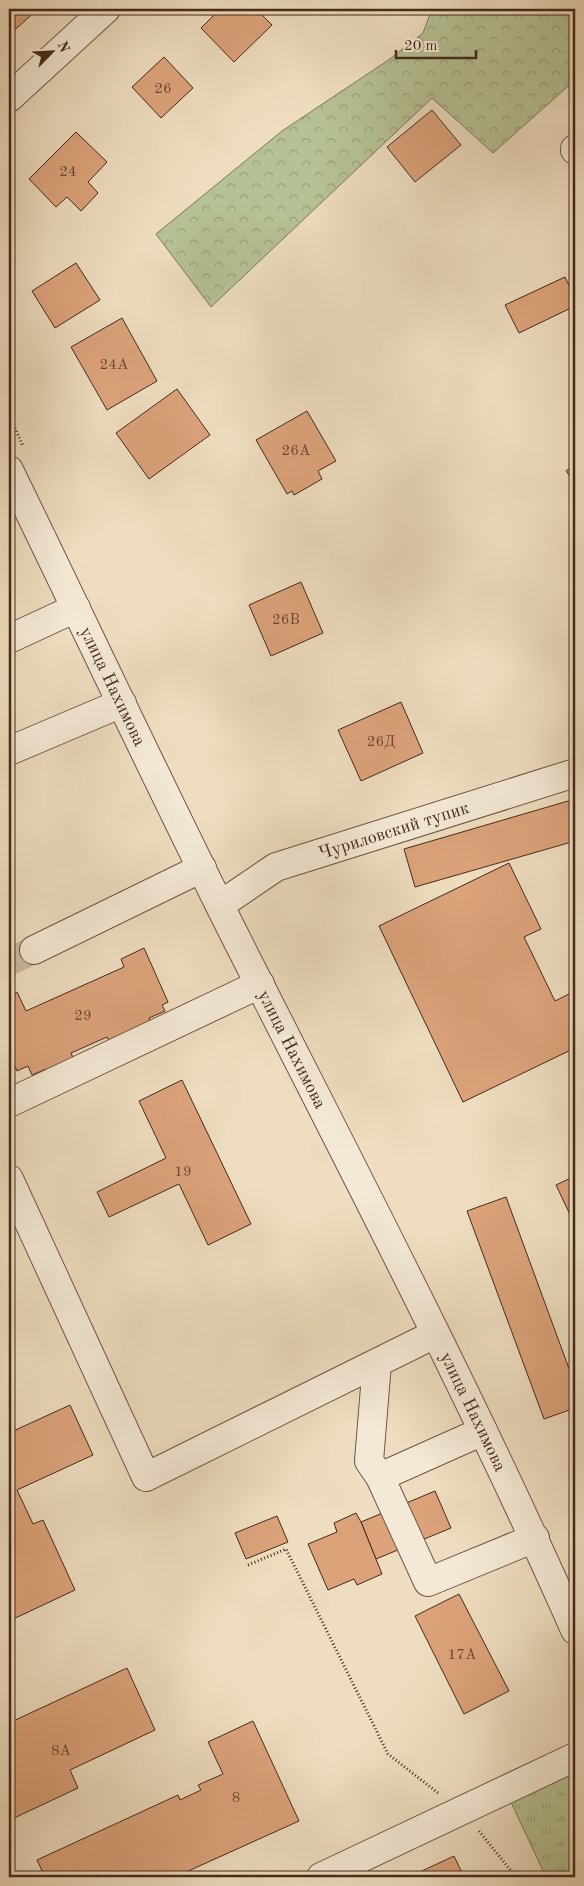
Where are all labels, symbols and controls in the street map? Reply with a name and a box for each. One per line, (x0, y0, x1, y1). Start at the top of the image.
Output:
north arrow (28, 28, 78, 78)
scale bar (396, 28, 476, 60)
text: N (54, 39, 72, 55)
text: 20 m (404, 39, 438, 54)
house number: 26 (154, 82, 172, 97)
house number: 24 (59, 165, 77, 180)
house number: 24А (100, 358, 129, 373)
house number: 26А (282, 444, 311, 459)
house number: 26В (272, 613, 300, 628)
street label: улица Нахимова (76, 624, 149, 749)
house number: 26Д (367, 735, 395, 750)
street label: Чуриловский тупик (317, 799, 471, 863)
street label: улица Нахимова (254, 988, 329, 1112)
house number: 29 (74, 1009, 92, 1024)
house number: 19 (174, 1165, 192, 1180)
street label: улица Нахимова (436, 1349, 509, 1475)
house number: 17А (448, 1648, 477, 1663)
house number: 8А (51, 1744, 72, 1759)
house number: 8 (232, 1791, 240, 1806)

